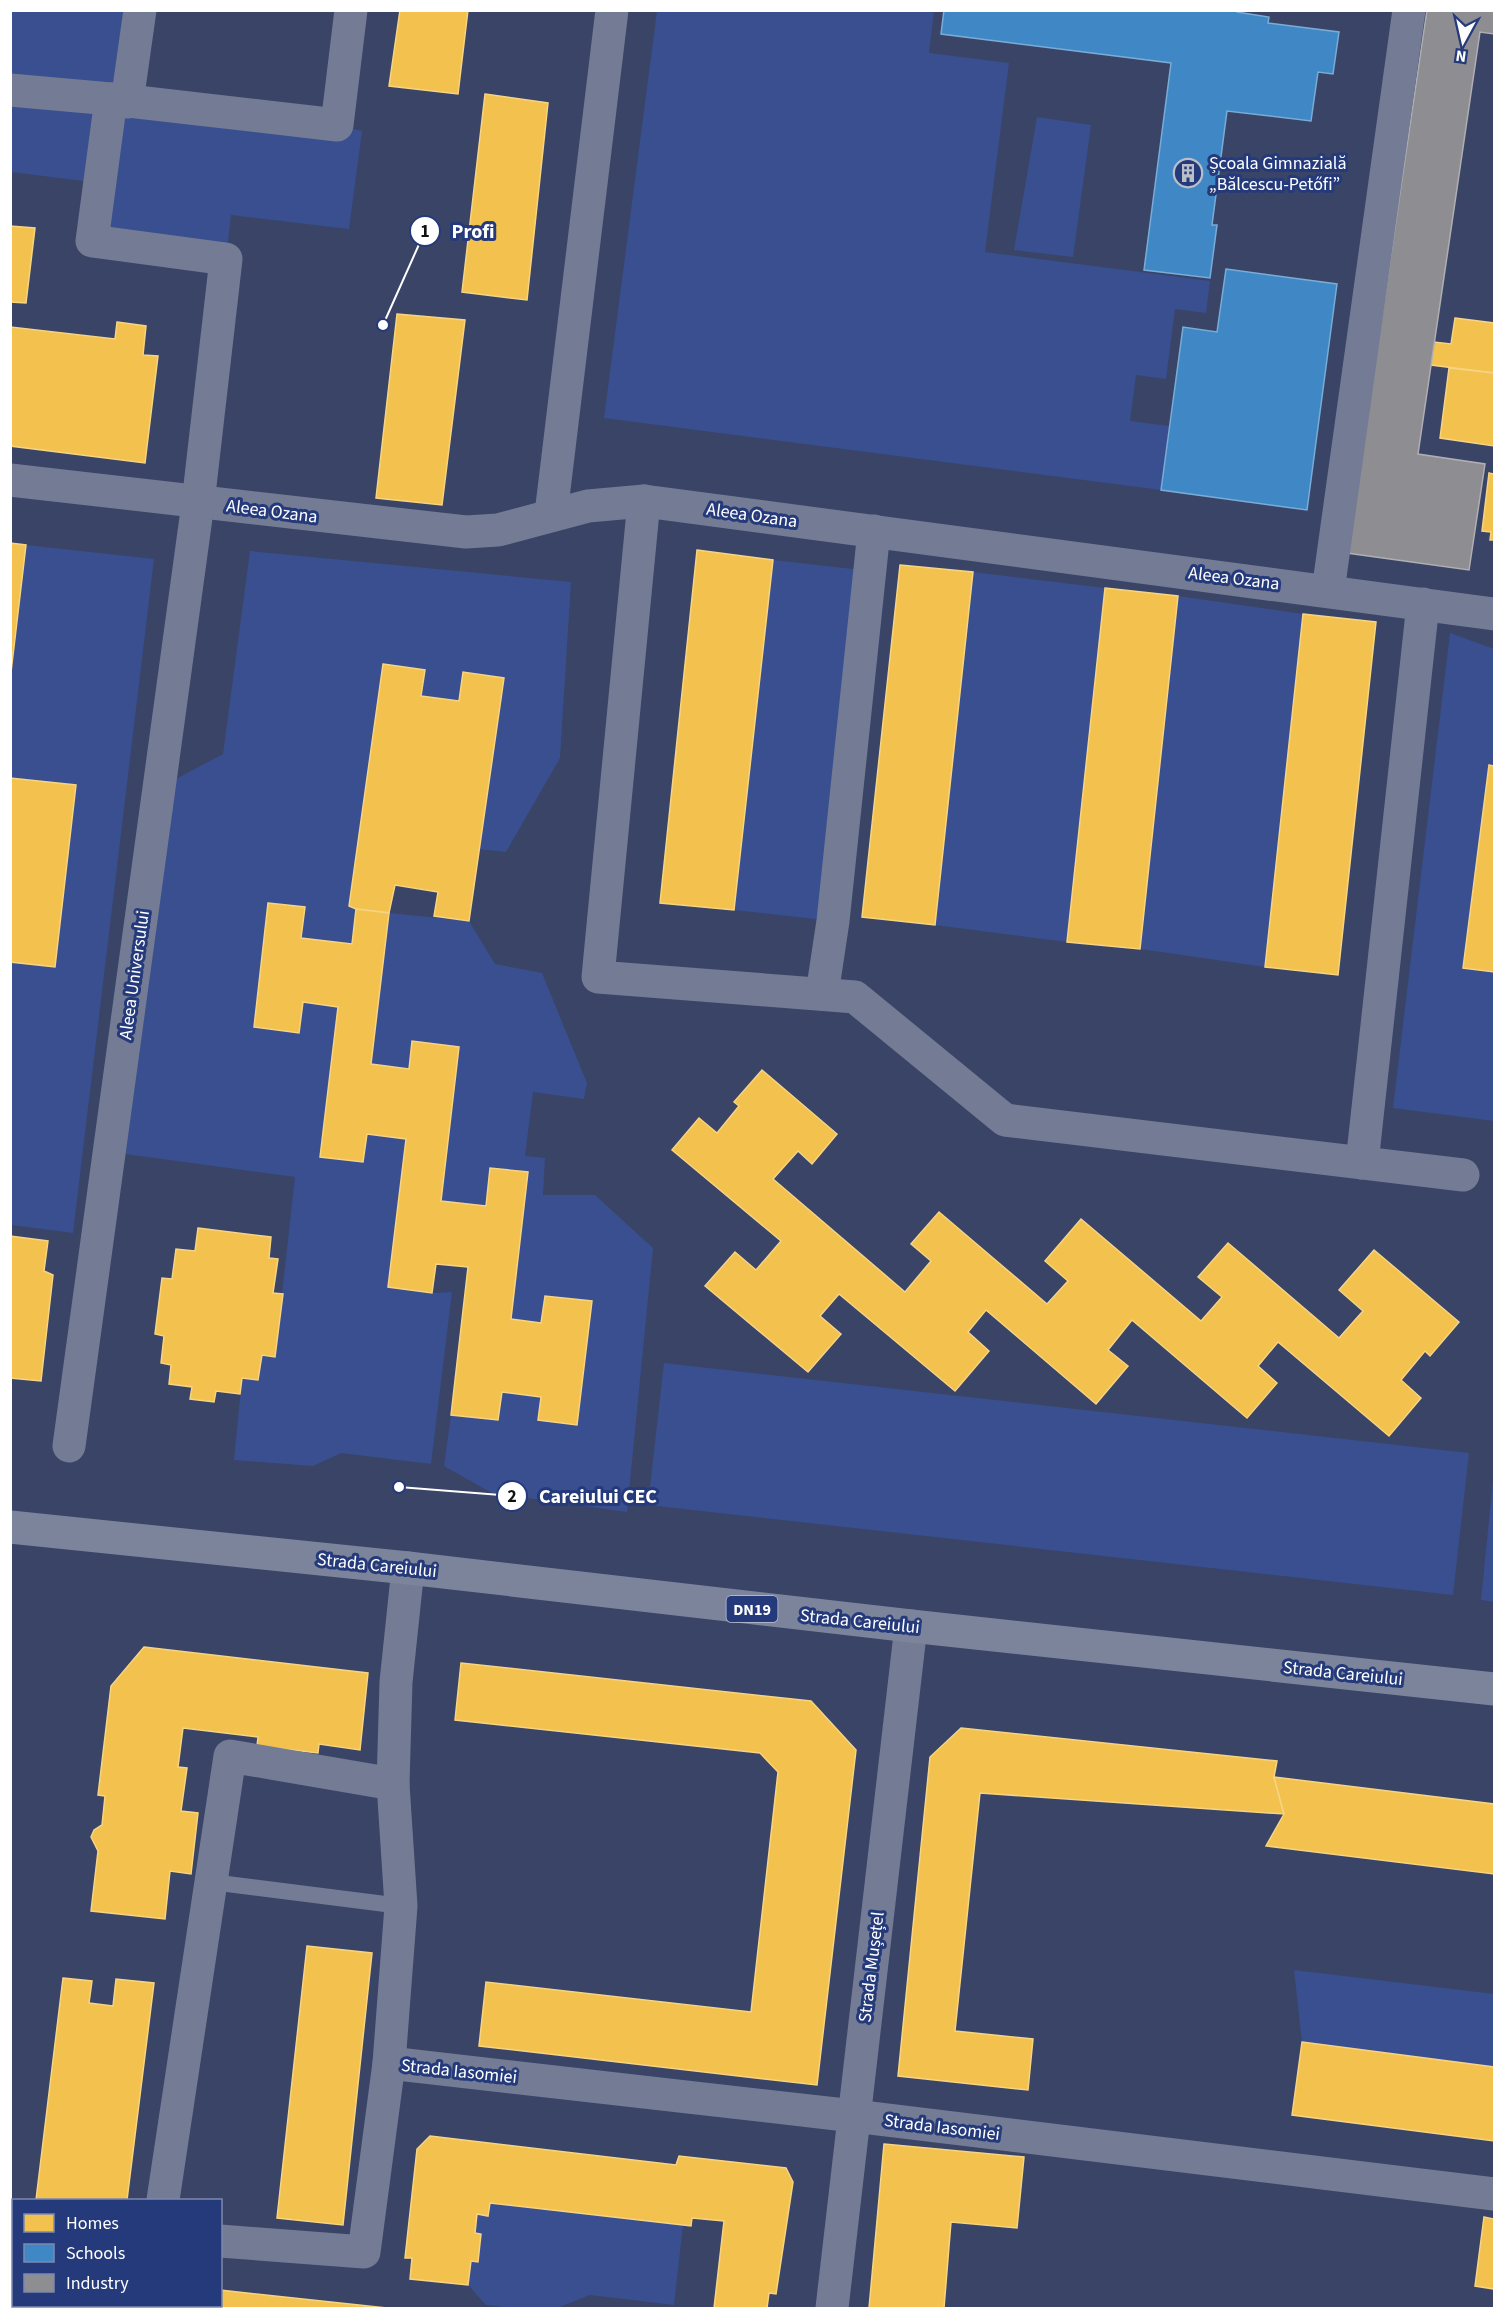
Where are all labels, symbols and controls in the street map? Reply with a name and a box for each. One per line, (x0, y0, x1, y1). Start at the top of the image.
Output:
north arrow (1433, 12, 1493, 72)
text: N (1454, 44, 1468, 67)
place label: Școala Gimnazială „Bălcescu-Petőfi” (1209, 151, 1346, 197)
building icon: Școala Gimnazială „Bălcescu-Petőfi” (1172, 157, 1204, 189)
callout: Profi (410, 212, 507, 250)
text: Profi (451, 218, 495, 246)
text: 1 (420, 219, 430, 244)
street label: Aleea Ozana (225, 494, 319, 529)
street label: Aleea Ozana (705, 497, 799, 534)
street label: Aleea Ozana (1187, 561, 1281, 596)
street label: Aleea Universului (113, 909, 156, 1041)
callout: Careiului CEC (497, 1477, 669, 1515)
text: Careiului CEC (539, 1483, 657, 1511)
text: 2 (507, 1484, 517, 1509)
street label: Strada Careiului (316, 1547, 438, 1584)
road number: DN19 (726, 1596, 777, 1622)
street label: Strada Careiului (799, 1603, 921, 1640)
street label: Strada Careiului (1282, 1655, 1404, 1692)
street label: Strada Mușețel (852, 1910, 891, 2024)
street label: Strada Iasomiei (400, 2053, 518, 2090)
street label: Strada Iasomiei (883, 2108, 1001, 2147)
legend (12, 2199, 222, 2307)
text: Homes (66, 2211, 119, 2236)
text: Schools (66, 2241, 125, 2266)
text: Industry (66, 2271, 129, 2296)

